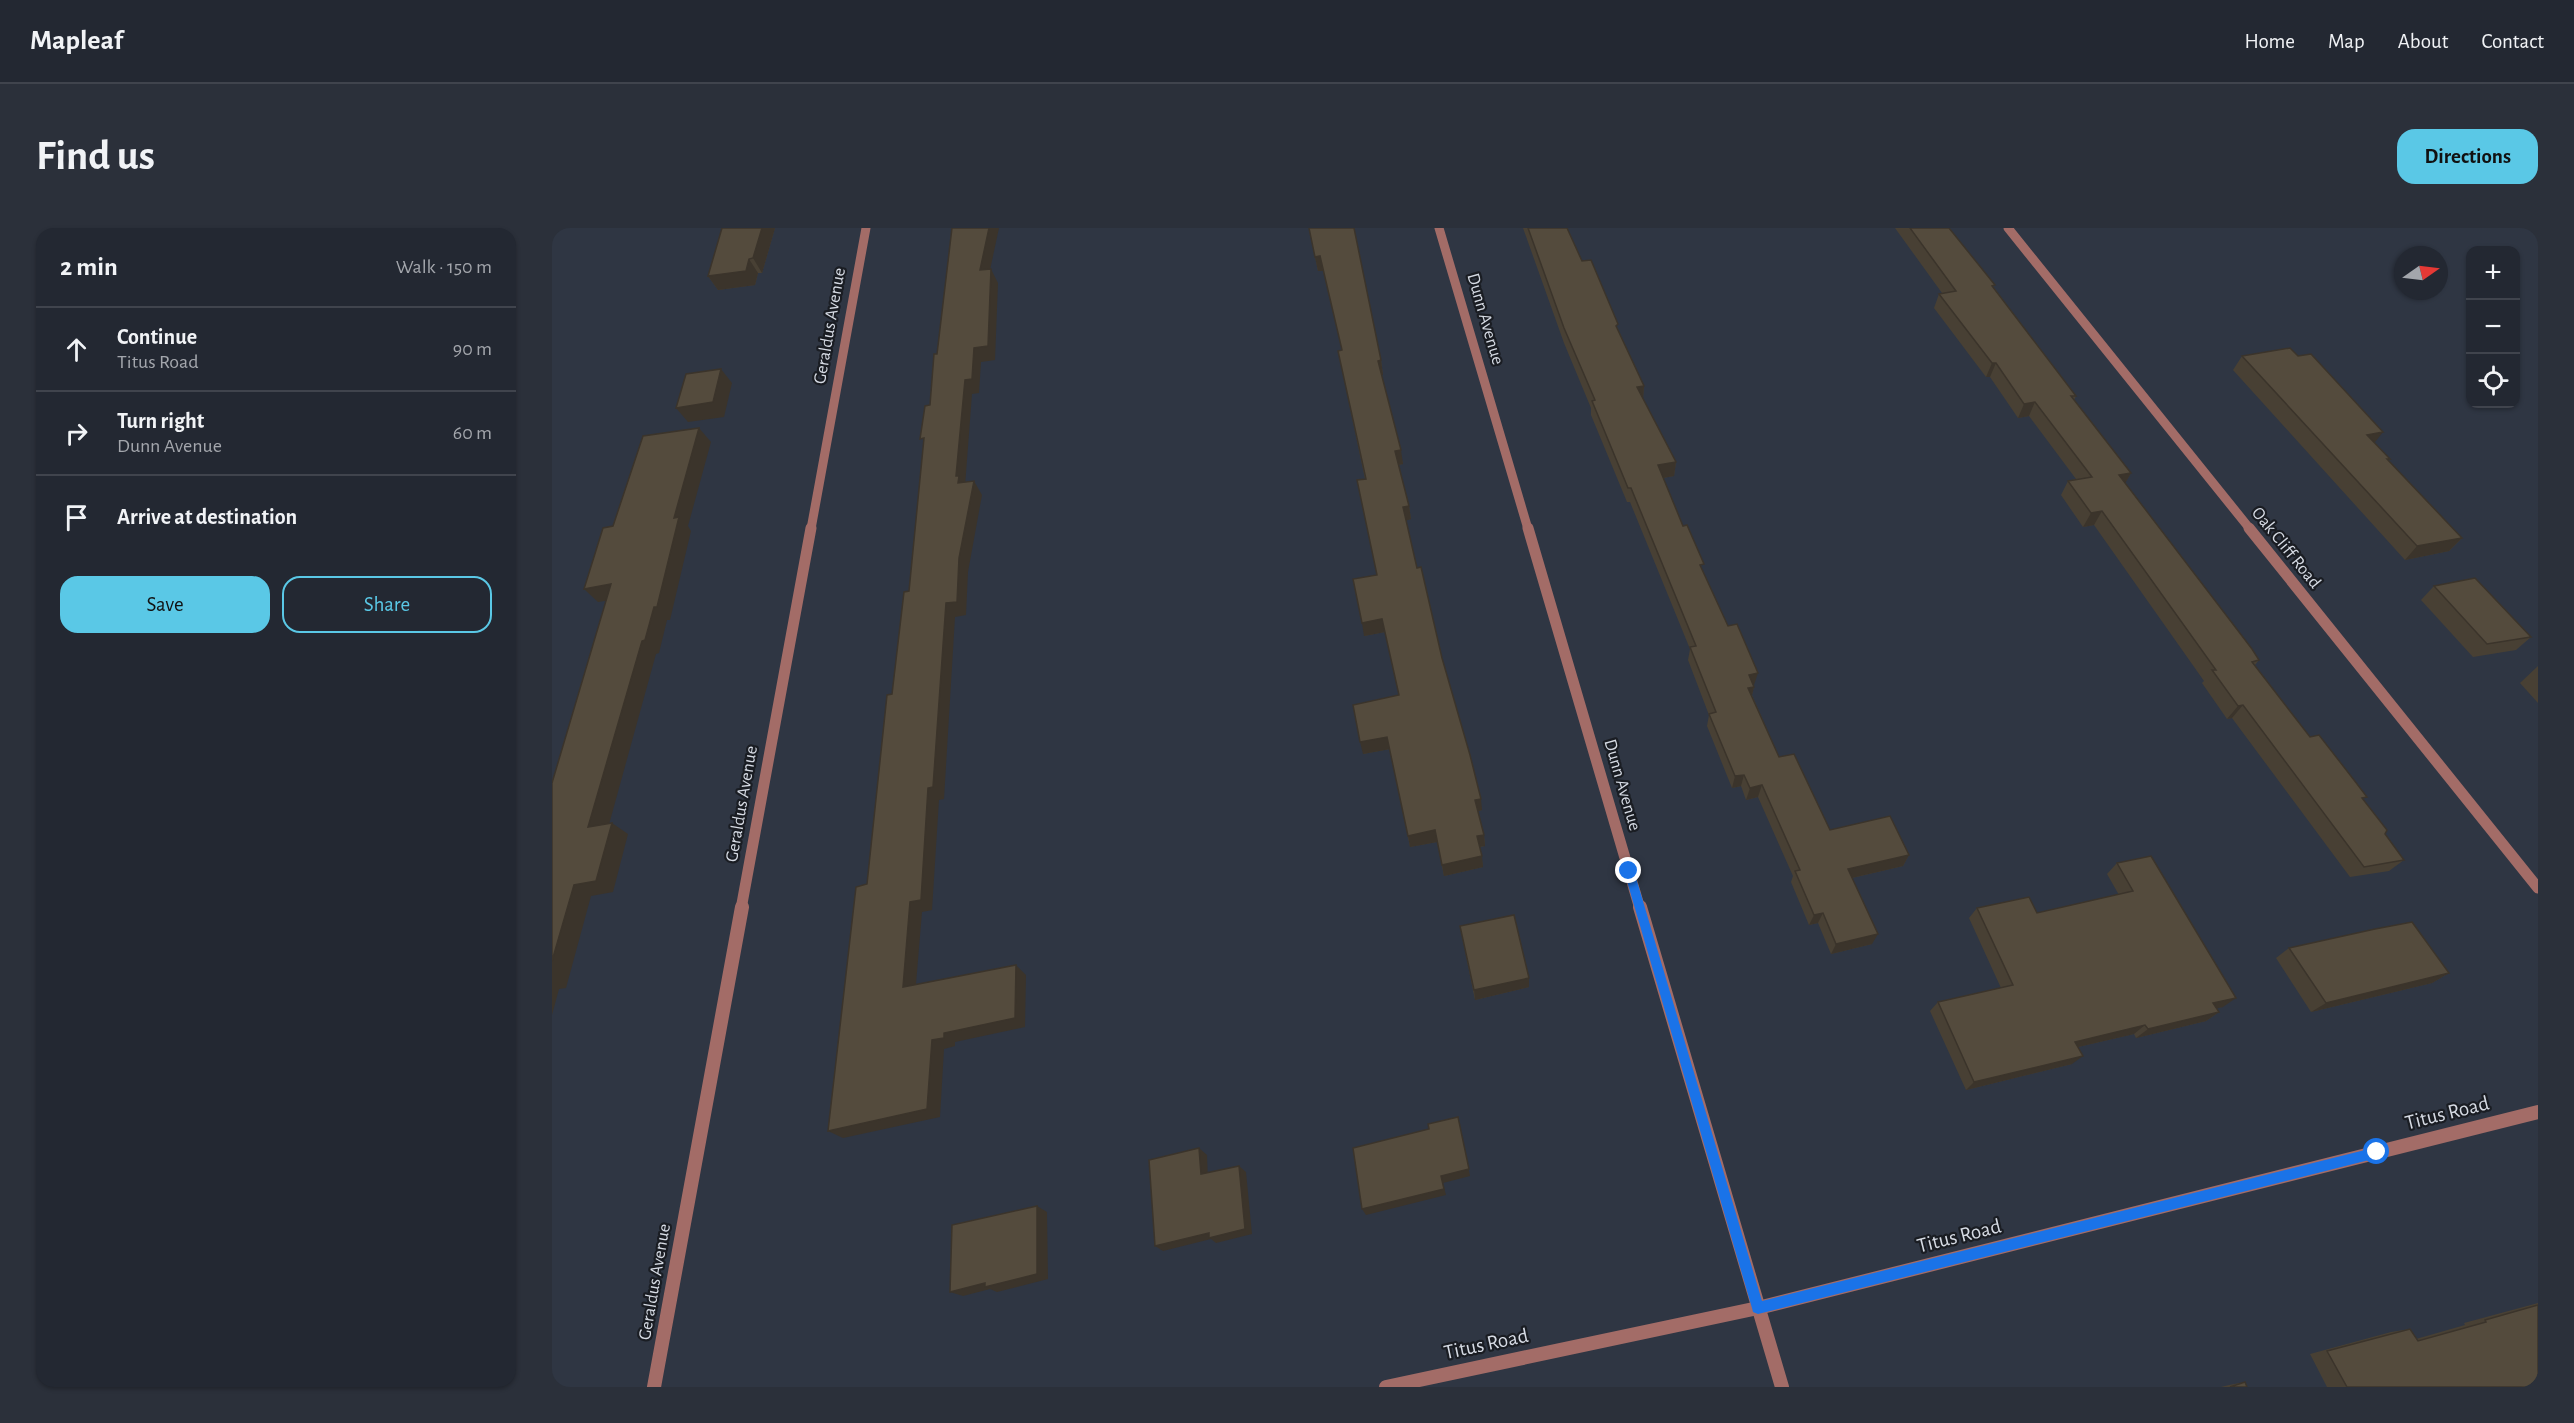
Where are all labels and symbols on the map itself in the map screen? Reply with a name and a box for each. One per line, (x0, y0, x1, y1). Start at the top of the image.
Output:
north arrow (2394, 246, 2448, 300)
street label: Geraldus Avenue (811, 266, 849, 386)
street label: Dunn Avenue (1463, 271, 1507, 367)
street label: Oak Cliff Road (2248, 504, 2324, 592)
street label: Dunn Avenue (1600, 737, 1644, 833)
street label: Geraldus Avenue (723, 744, 761, 864)
route end (1615, 857, 1641, 883)
street label: Titus Road (2403, 1092, 2491, 1134)
route start (2363, 1138, 2389, 1164)
street label: Titus Road (1915, 1215, 2003, 1257)
street label: Geraldus Avenue (636, 1222, 674, 1342)
street label: Titus Road (1442, 1325, 1530, 1363)

